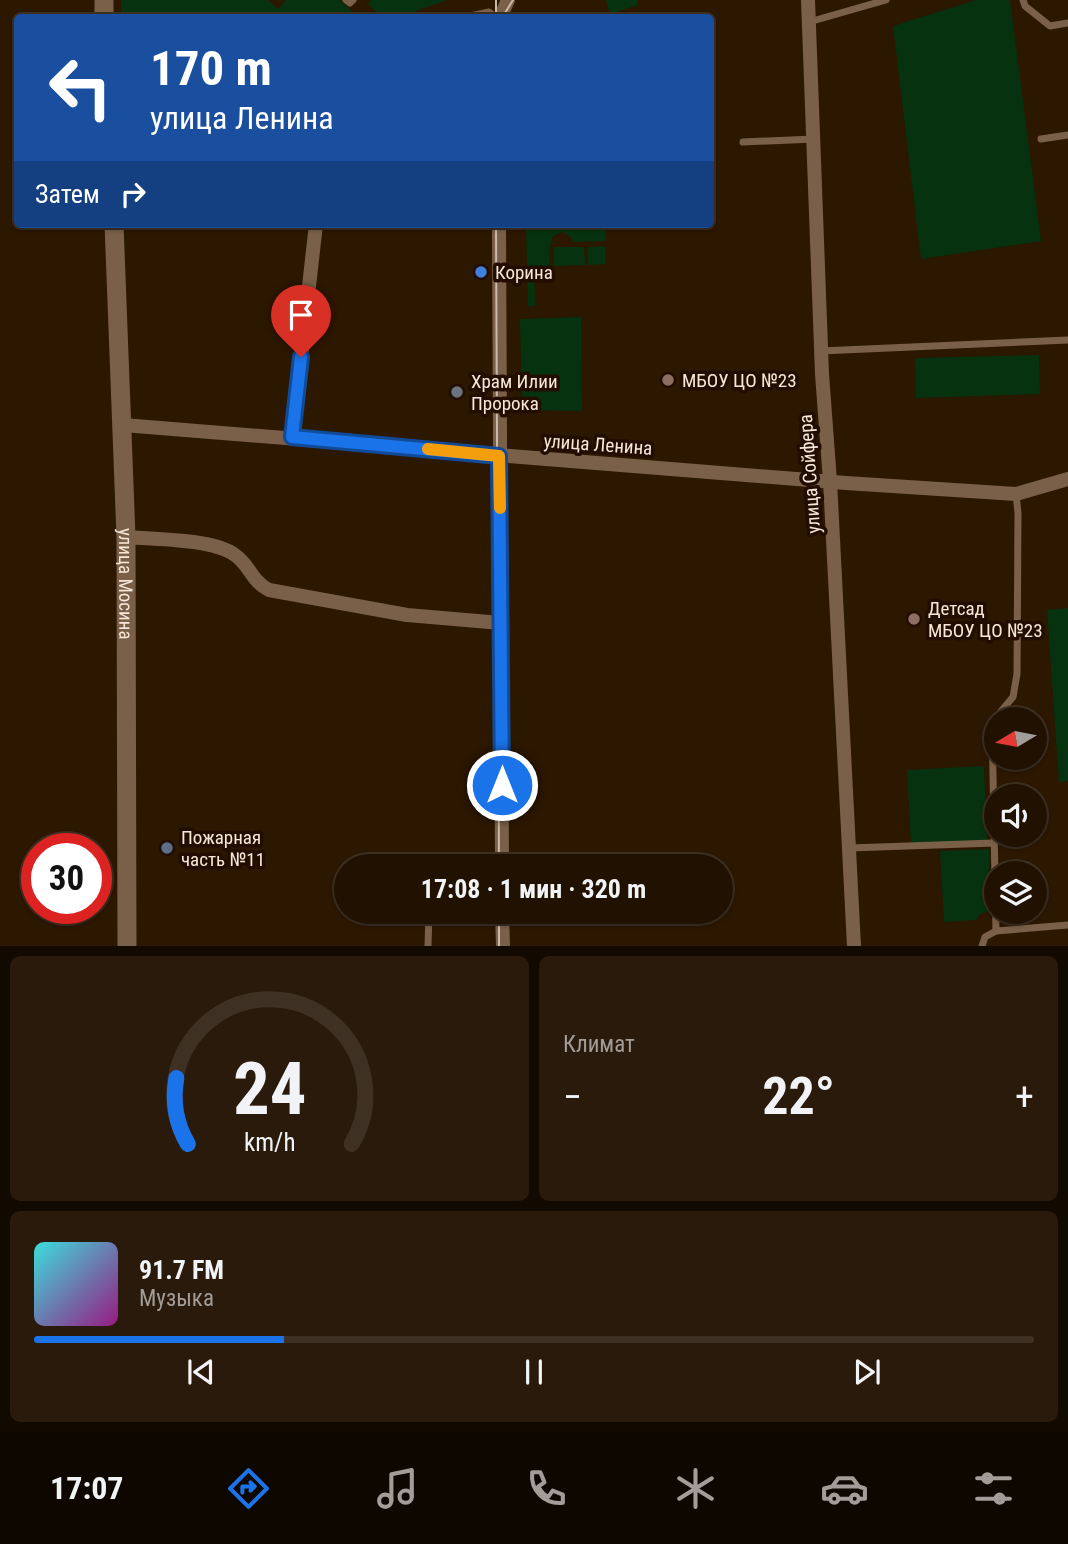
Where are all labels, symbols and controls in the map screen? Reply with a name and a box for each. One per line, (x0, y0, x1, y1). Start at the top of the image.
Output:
text: 170 m (150, 40, 272, 97)
icon: left (35, 42, 126, 133)
text: улица Ленина (150, 99, 334, 137)
icon: right (114, 175, 152, 213)
text: Затем (35, 179, 100, 209)
place label: Корина (495, 261, 553, 284)
marker: Корина (473, 264, 489, 280)
pin (271, 285, 331, 357)
icon: arrive (282, 296, 320, 334)
place label: МБОУ ЦО №23 (682, 369, 797, 392)
place label: Храм Илии Пророка (471, 370, 558, 415)
marker: МБОУ ЦО №23 (660, 372, 676, 388)
marker: Храм Илии Пророка (449, 384, 465, 400)
street label: улица Сойфера (794, 413, 825, 534)
street label: улица Ленина (543, 429, 653, 460)
street label: улица Мосина (114, 528, 137, 640)
place label: Детсад МБОУ ЦО №23 (928, 597, 1043, 642)
marker: Детсад МБОУ ЦО №23 (906, 611, 922, 627)
north arrow (984, 707, 1046, 770)
map controls (984, 707, 1047, 924)
position arrow (465, 748, 539, 822)
button: sound (984, 784, 1047, 847)
place label: Пожарная часть №11 (181, 826, 265, 871)
speed limit sign: 30 (21, 833, 112, 924)
marker: Пожарная часть №11 (159, 840, 175, 856)
button: layers (984, 861, 1047, 924)
text: 17:08 · 1 мин · 320 m (421, 874, 646, 904)
text: Климат (563, 1031, 635, 1058)
text: 24 (233, 1047, 306, 1133)
text: 22° (762, 1066, 835, 1127)
text: − (563, 1075, 582, 1119)
text: + (1015, 1075, 1034, 1119)
text: km/h (244, 1128, 295, 1157)
text: 91.7 FM (139, 1255, 224, 1285)
text: Музыка (139, 1285, 214, 1312)
icon: previous (182, 1353, 220, 1391)
icon: pause (515, 1353, 553, 1391)
icon: next (848, 1353, 886, 1391)
icon: directions (224, 1464, 273, 1513)
icon: music (373, 1464, 422, 1513)
icon: phone (522, 1464, 571, 1513)
icon: climate (671, 1464, 720, 1513)
icon: car (820, 1464, 869, 1513)
icon: filters (969, 1464, 1018, 1513)
text: 17:07 (50, 1469, 123, 1507)

